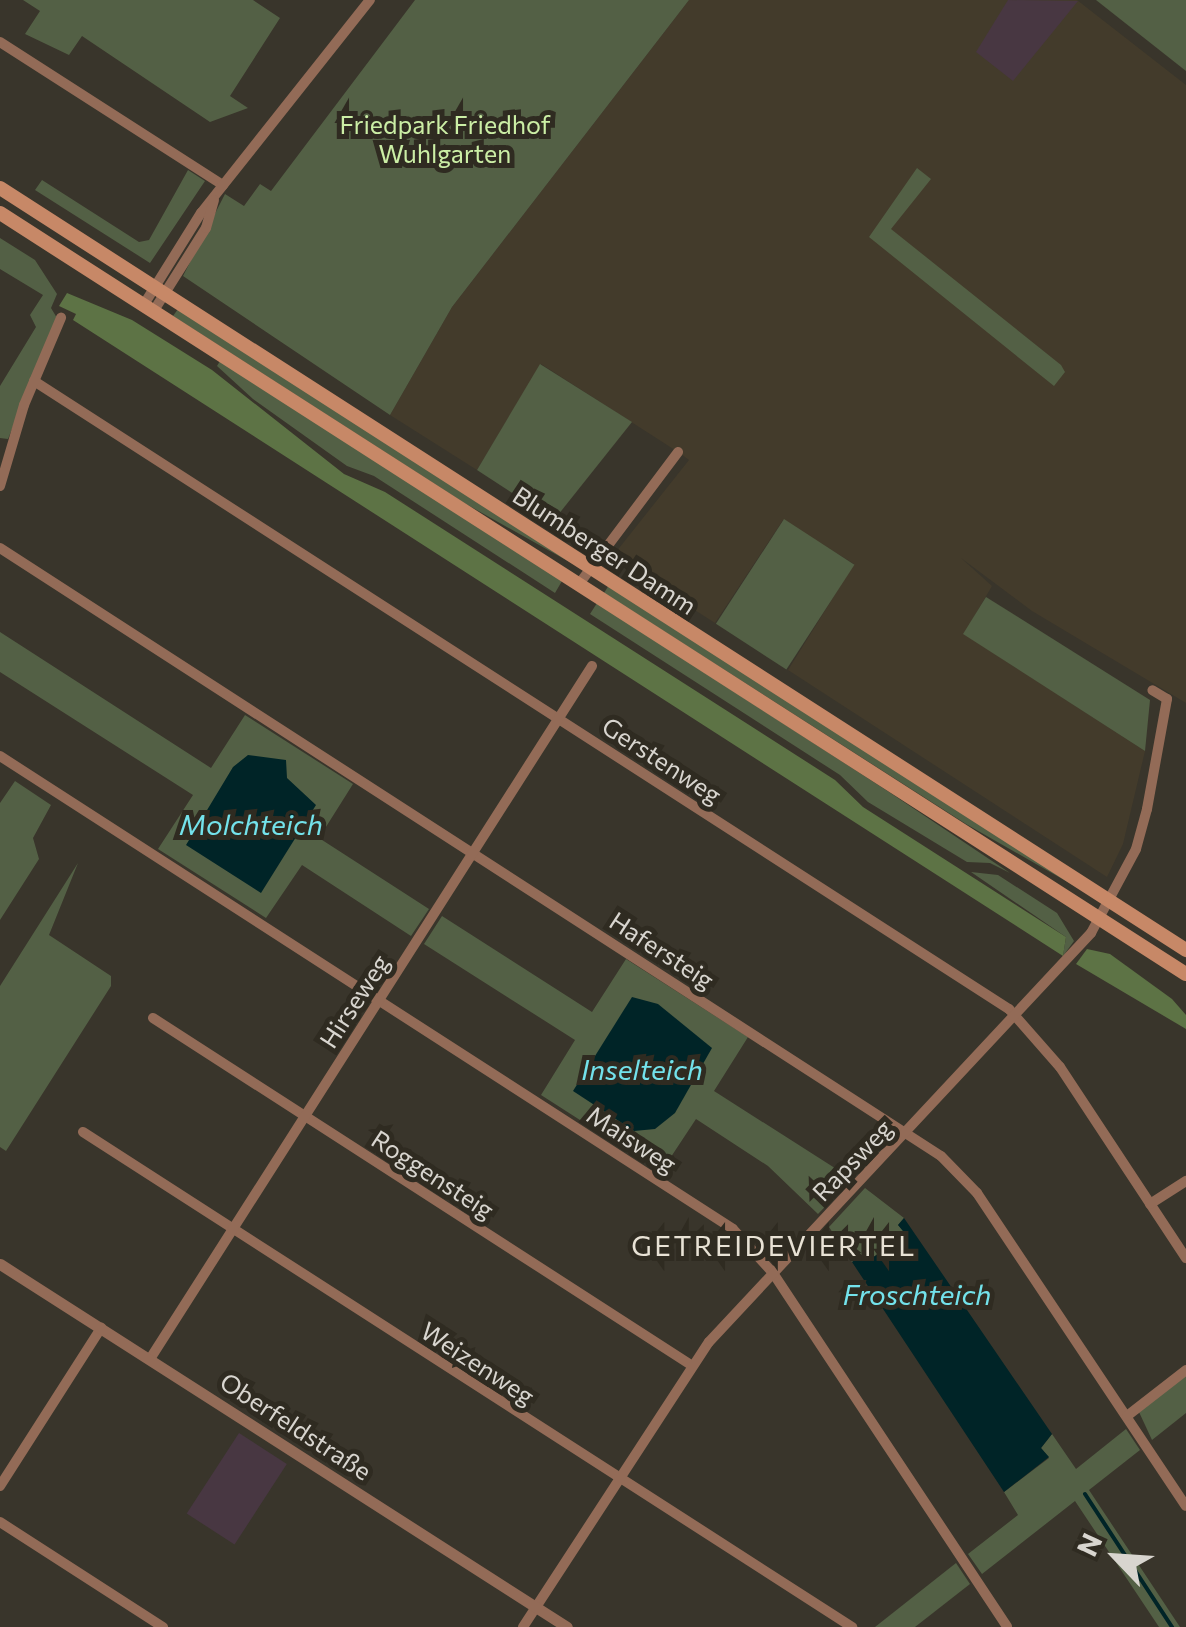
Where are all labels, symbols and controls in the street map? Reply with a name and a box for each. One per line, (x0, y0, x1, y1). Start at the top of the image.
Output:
park label: Friedpark Friedhof Wuhlgarten (339, 110, 551, 169)
street label: Blumberger Damm (508, 480, 702, 620)
street label: Gerstenweg (597, 710, 727, 810)
water label: Molchteich (179, 807, 323, 841)
street label: Hafersteig (604, 905, 720, 995)
street label: Hirseweg (313, 949, 395, 1053)
water label: Inselteich (581, 1052, 703, 1086)
street label: Maisweg (582, 1099, 682, 1179)
street label: Rapsweg (806, 1113, 898, 1207)
street label: Roggensteig (366, 1123, 500, 1225)
district label: GETREIDEVIERTEL (631, 1228, 917, 1262)
water label: Froschteich (843, 1277, 991, 1311)
street label: Weizenweg (416, 1315, 540, 1411)
street label: Oberfeldstraße (215, 1366, 377, 1486)
north arrow (1066, 1507, 1166, 1607)
text: N (1069, 1528, 1109, 1561)

